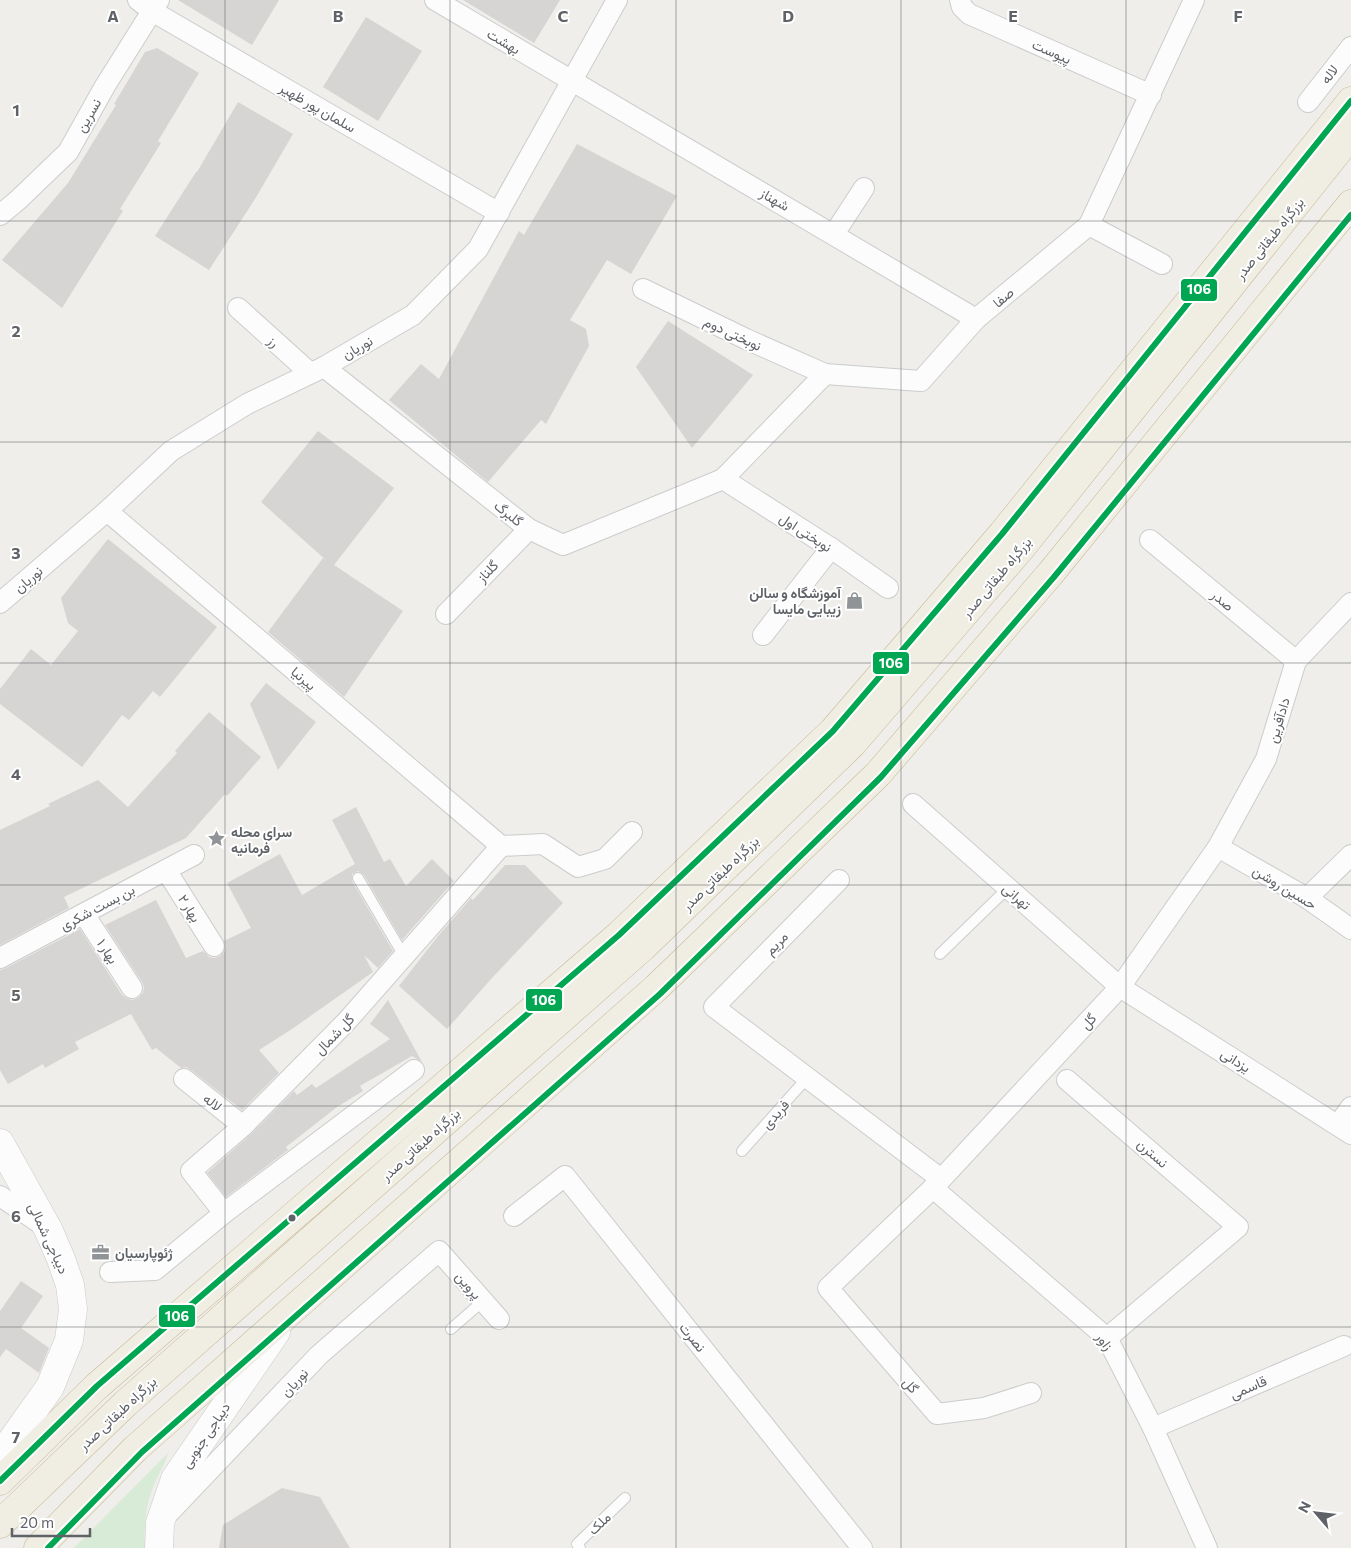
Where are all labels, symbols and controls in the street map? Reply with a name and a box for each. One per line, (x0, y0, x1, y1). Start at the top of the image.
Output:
text: A (107, 6, 119, 25)
text: B (333, 6, 344, 25)
text: C (558, 6, 569, 25)
text: D (782, 6, 794, 25)
text: E (1008, 6, 1018, 25)
text: F (1233, 6, 1243, 25)
street label: بهشت (484, 24, 524, 58)
street label: پیوست (1029, 35, 1074, 69)
street label: لاله (1316, 61, 1342, 87)
street label: سلمان پور ظهیر (275, 78, 359, 137)
street label: نسرین (72, 95, 105, 135)
text: 1 (12, 100, 20, 119)
street label: شهناز (756, 183, 793, 215)
street label: بزرگراه طبقاتی صدر (1230, 194, 1308, 284)
line badge: 106 (1180, 278, 1218, 302)
text: 106 (1187, 280, 1211, 297)
street label: صفا (989, 283, 1017, 311)
street label: نوبختی دوم (701, 312, 765, 355)
text: 2 (11, 321, 21, 340)
street label: رز (263, 331, 283, 351)
street label: نوریان (339, 332, 376, 363)
street label: گلبرگ (491, 496, 527, 530)
street label: نوبختی اول (775, 509, 835, 557)
street label: بزرگراه طبقاتی صدر (957, 533, 1036, 622)
text: 3 (11, 543, 21, 562)
street label: گلناز (472, 557, 502, 587)
street label: نوریان (10, 562, 47, 597)
place label: آموزشگاه و سالن زیبایی مایسا (749, 584, 842, 618)
street label: صدر (1207, 585, 1238, 615)
shop icon: آموزشگاه و سالن زیبایی مایسا (845, 590, 865, 610)
line badge: 106 (872, 651, 910, 675)
text: 106 (879, 654, 903, 671)
street label: پیرنیا (287, 663, 320, 695)
street label: دادآفرین (1263, 695, 1294, 745)
text: 4 (11, 764, 21, 783)
place label: سرای محله فرمانیه (231, 823, 292, 857)
place icon: سرای محله فرمانیه (207, 829, 227, 849)
street label: بزرگراه طبقاتی صدر (677, 832, 763, 915)
street label: حسین روشن (1249, 861, 1320, 914)
street label: تهرانی (999, 879, 1035, 914)
street label: بن بست شکرى (57, 880, 138, 935)
street label: بهار ۲ (174, 891, 205, 926)
street label: مریم (761, 928, 792, 959)
street label: بهار ۱ (93, 935, 122, 967)
text: 5 (11, 985, 21, 1004)
line badge: 106 (525, 988, 563, 1012)
text: 106 (532, 991, 556, 1008)
street label: گل شمال (311, 1010, 359, 1059)
street label: گل (1076, 1010, 1100, 1033)
street label: یزدانی (1217, 1044, 1254, 1077)
street label: لاله (200, 1089, 226, 1115)
street label: فریدی (757, 1096, 793, 1133)
street label: بزرگراه طبقاتی صدر (376, 1104, 464, 1185)
street label: نسترن (1133, 1135, 1172, 1172)
street label: دیباجی شمالی (24, 1200, 73, 1277)
text: 6 (11, 1206, 21, 1225)
unlabelled marker (287, 1213, 297, 1223)
office icon: ژئوپارسیان (91, 1242, 111, 1262)
place label: ژئوپارسیان (115, 1244, 173, 1263)
street label: پروین (451, 1268, 486, 1304)
line badge: 106 (158, 1304, 196, 1328)
text: 106 (165, 1307, 189, 1324)
street label: نصرت (675, 1319, 710, 1356)
street label: زاور (1091, 1328, 1117, 1354)
street label: نوریان (277, 1364, 312, 1400)
street label: بزرگراه طبقاتی صدر (74, 1372, 160, 1455)
street label: قاسمی (1227, 1372, 1269, 1403)
street label: گل (899, 1374, 923, 1397)
street label: دیباجی جنوبی (177, 1399, 234, 1472)
text: 7 (12, 1427, 21, 1446)
north arrow (1291, 1488, 1341, 1538)
text: N (1294, 1498, 1314, 1515)
scale bar (12, 1506, 90, 1538)
street label: ملک (584, 1508, 614, 1538)
text: 20 m (20, 1513, 54, 1531)

